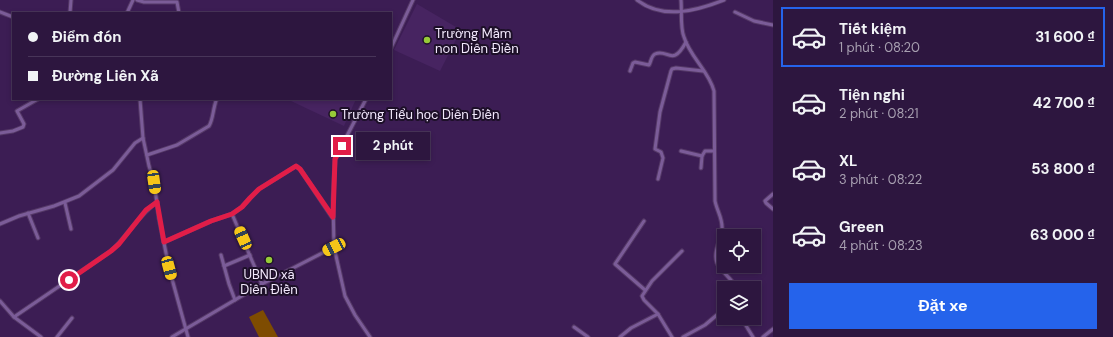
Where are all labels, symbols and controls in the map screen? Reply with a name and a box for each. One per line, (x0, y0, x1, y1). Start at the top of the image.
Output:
icon: car (791, 19, 827, 55)
text: Tiết kiệm (839, 19, 906, 39)
place label: Trường Mầm non Diên Điền (435, 25, 519, 57)
text: Điểm đón (52, 27, 122, 47)
text: 31 600 ₫ (1035, 27, 1095, 47)
marker: Trường Mầm non Diên Điền (422, 35, 432, 45)
text: 1 phút · 08:20 (839, 39, 920, 56)
text: Đường Liên Xã (52, 66, 159, 86)
icon: car (791, 85, 827, 121)
text: Tiện nghi (839, 85, 905, 105)
text: 42 700 ₫ (1033, 93, 1095, 113)
text: 2 phút · 08:21 (839, 105, 919, 122)
place label: Trường Tiểu học Diên Điền (341, 106, 499, 123)
marker: Trường Tiểu học Diên Điền (328, 109, 338, 119)
callout: 2 phút (356, 132, 430, 160)
route end (333, 137, 351, 155)
text: 2 phút (373, 137, 413, 154)
icon: car (791, 151, 827, 187)
text: XL (839, 151, 857, 171)
text: 53 800 ₫ (1031, 159, 1095, 179)
car (146, 169, 162, 195)
text: 3 phút · 08:22 (839, 171, 922, 188)
icon: car (791, 217, 827, 253)
text: Green (839, 217, 884, 237)
car (233, 225, 253, 251)
text: 63 000 ₫ (1030, 225, 1095, 245)
map controls (717, 229, 761, 325)
button: locate (717, 229, 761, 273)
car (321, 236, 347, 258)
text: 4 phút · 08:23 (839, 237, 923, 254)
car (160, 255, 178, 281)
marker: UBND xã Diên Điền (264, 255, 274, 265)
place label: UBND xã Diên Điền (240, 266, 298, 298)
route start (60, 271, 78, 289)
button: layers (717, 281, 761, 325)
button: Đặt xe (789, 283, 1097, 329)

